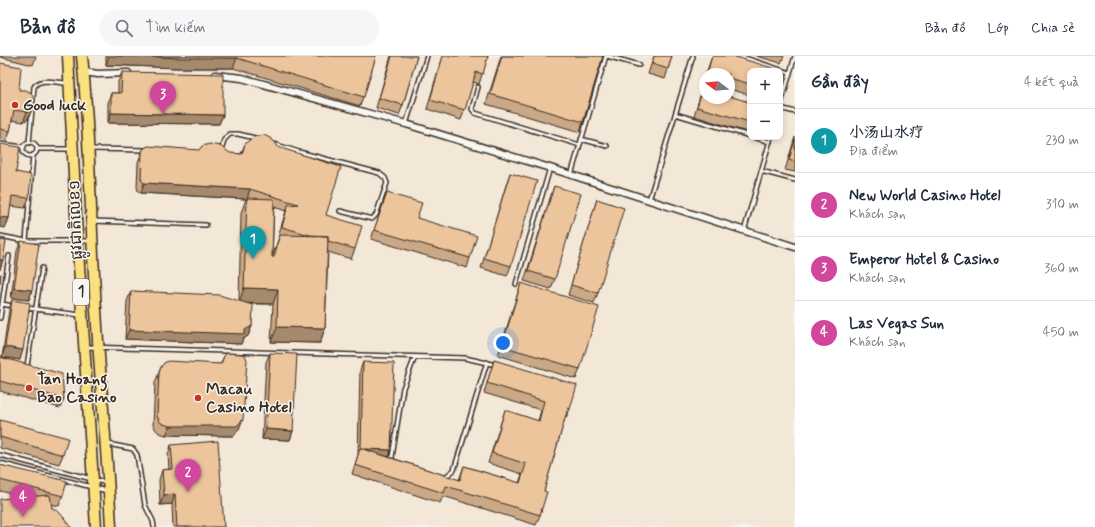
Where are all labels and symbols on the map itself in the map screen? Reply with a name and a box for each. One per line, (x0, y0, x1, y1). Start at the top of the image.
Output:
north arrow (699, 68, 735, 104)
pin: 3 (150, 81, 176, 114)
place label: Good luck (23, 95, 87, 116)
marker: Good luck (10, 100, 20, 110)
street label: ផ្លូវជាតិលេខ១ (64, 180, 91, 260)
pin: 1 (240, 226, 266, 259)
road number: 1 (73, 279, 89, 305)
your location (493, 333, 513, 353)
place label: Tan Hoang Bao Casino (37, 369, 117, 408)
place label: Macau Casino Hotel (206, 379, 292, 418)
marker: Tan Hoang Bao Casino (24, 383, 34, 393)
marker: Macau Casino Hotel (193, 393, 203, 403)
pin: 2 (175, 459, 201, 492)
pin: 4 (10, 484, 36, 517)

